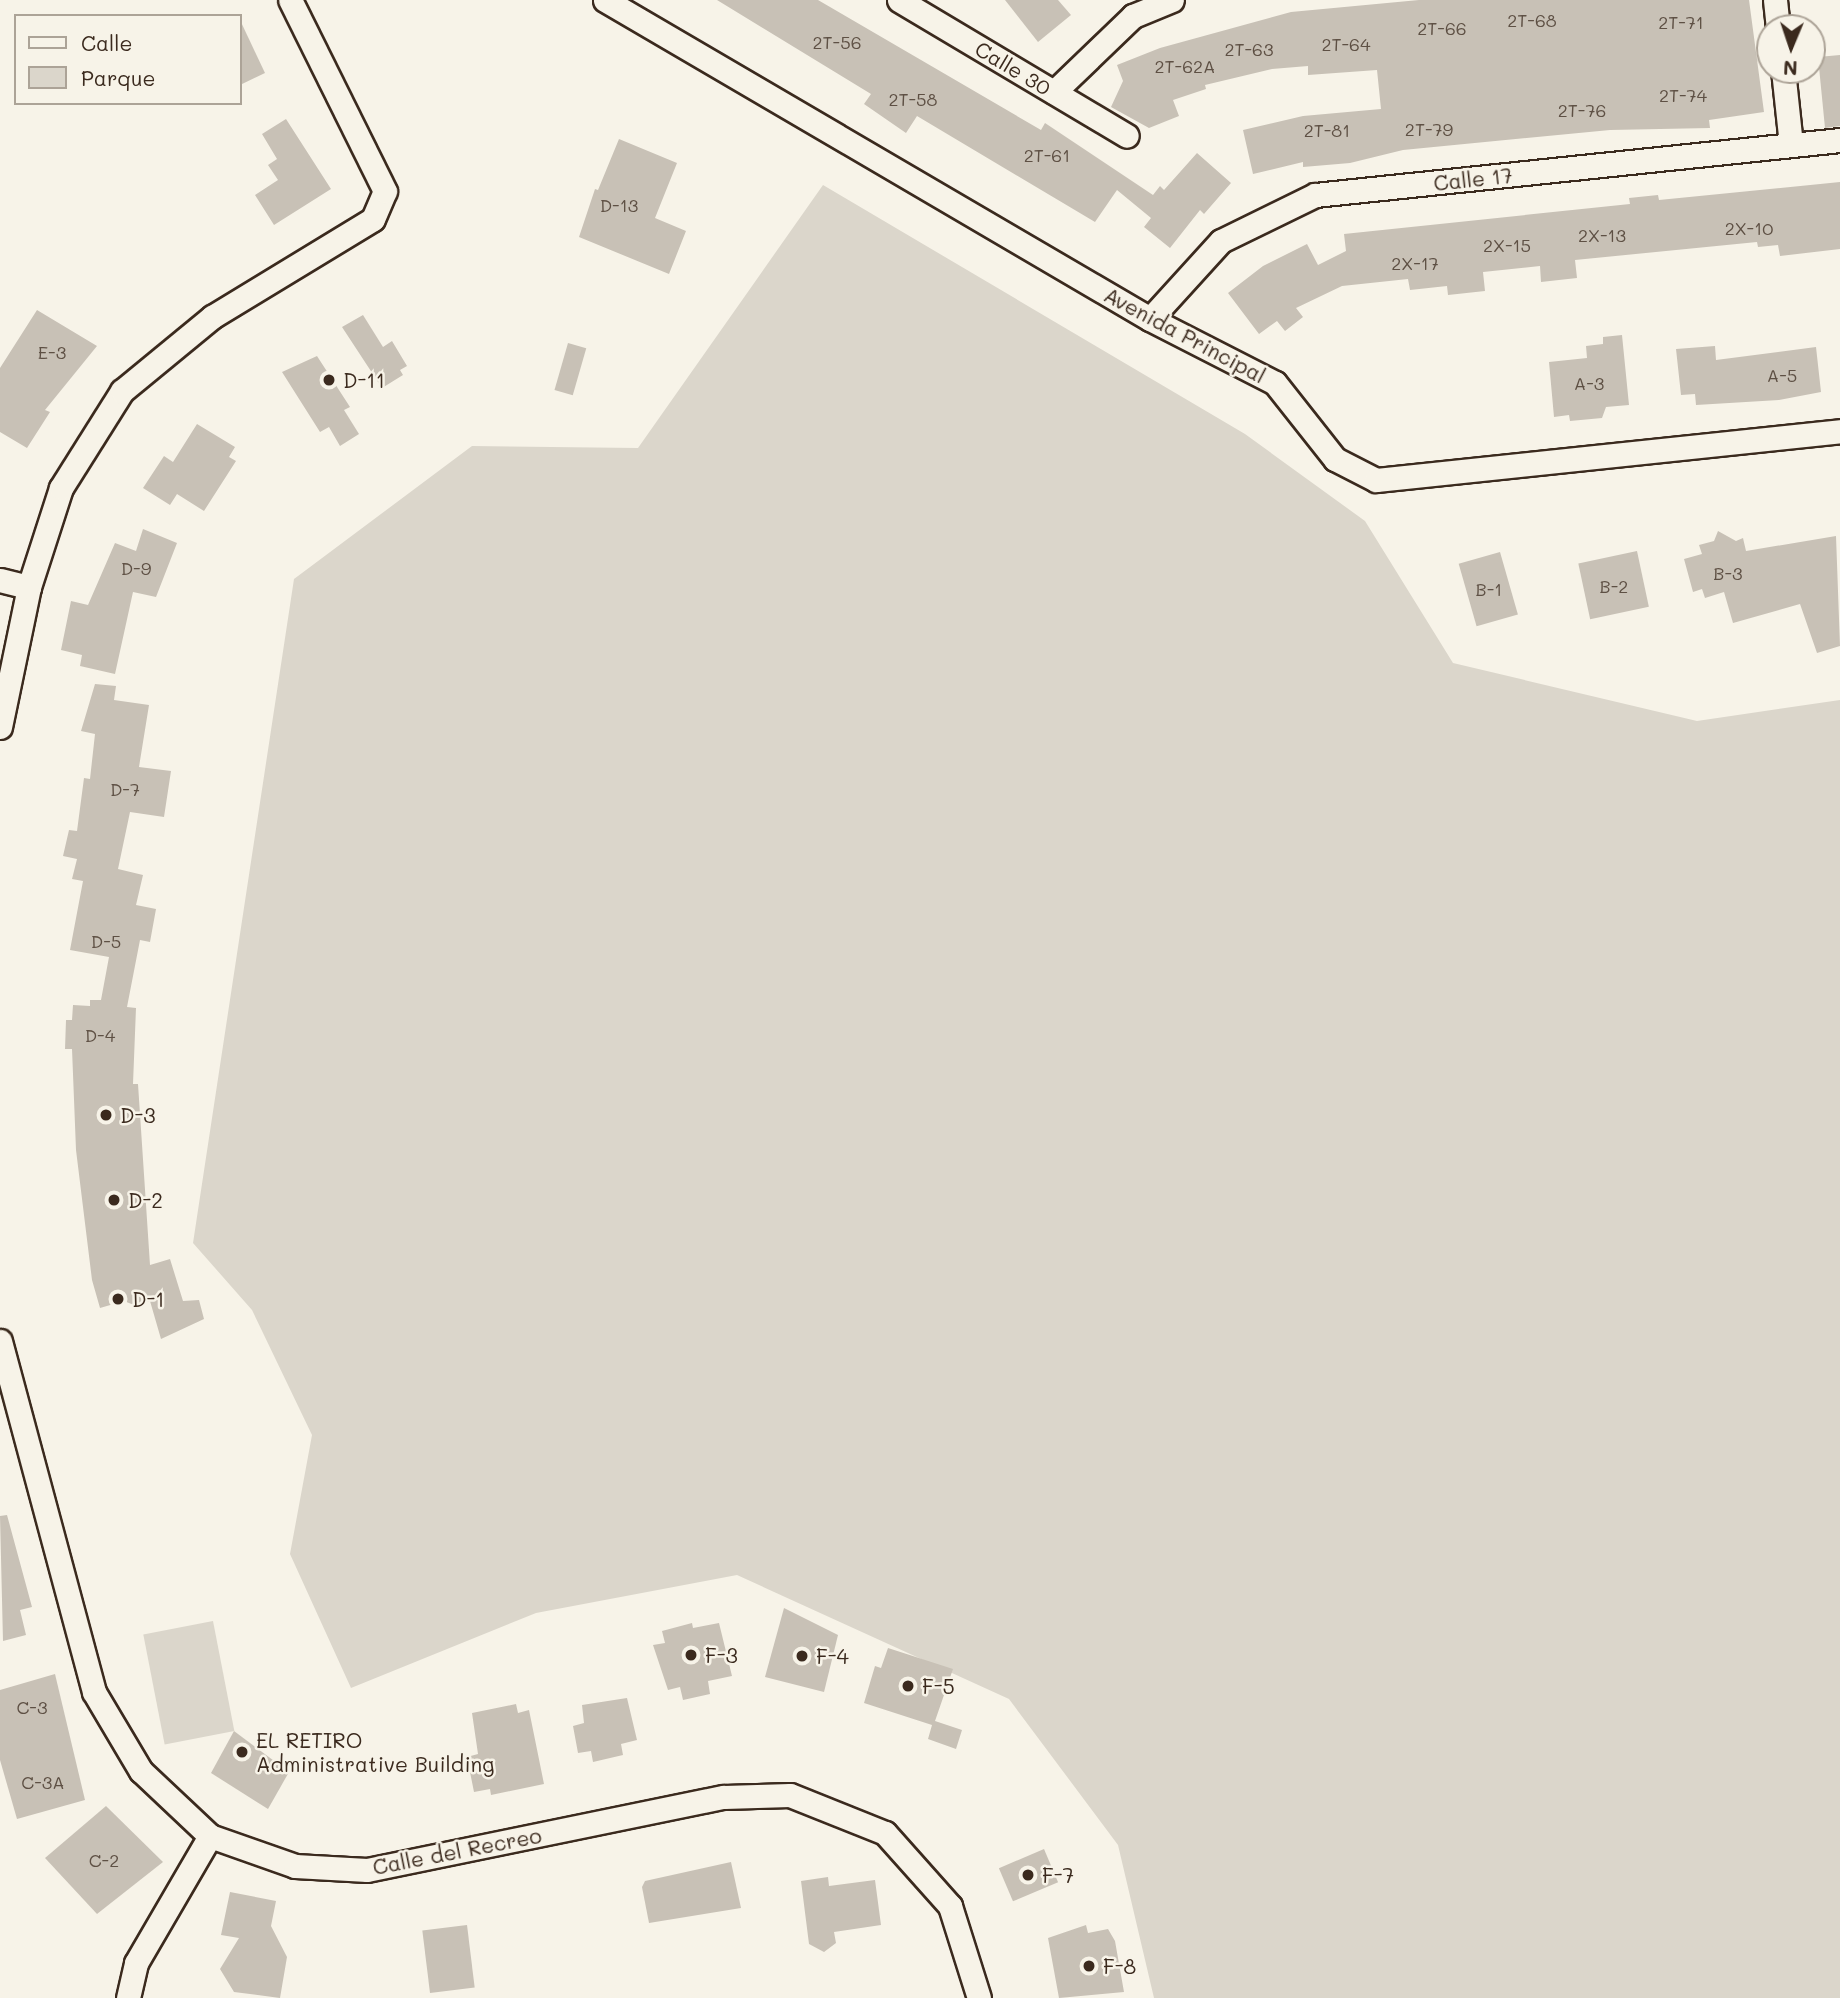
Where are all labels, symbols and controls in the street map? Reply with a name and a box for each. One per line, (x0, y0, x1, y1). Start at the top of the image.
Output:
house number: 2T-68 (1507, 9, 1557, 31)
house number: 2T-71 (1658, 11, 1704, 33)
legend (14, 14, 242, 105)
north arrow (1756, 14, 1826, 84)
house number: 2T-66 (1417, 17, 1467, 39)
text: Calle (81, 29, 133, 56)
house number: 2T-56 (812, 31, 862, 53)
house number: 2T-64 (1321, 33, 1371, 55)
street label: Calle 30 (971, 36, 1055, 100)
house number: 2T-63 (1224, 38, 1274, 60)
house number: 2T-62A (1154, 55, 1216, 77)
text: N (1783, 56, 1798, 81)
text: Parque (81, 64, 155, 91)
house number: 2T-74 (1659, 84, 1707, 106)
house number: 2T-58 (888, 88, 938, 110)
house number: 2T-76 (1558, 99, 1606, 121)
house number: 2T-79 (1405, 118, 1453, 140)
house number: 2T-81 (1304, 119, 1350, 141)
house number: 2T-61 (1024, 144, 1070, 166)
street label: Calle 17 (1432, 162, 1514, 196)
house number: D-13 (600, 194, 638, 216)
house number: 2X-10 (1725, 217, 1773, 239)
house number: 2X-13 (1578, 224, 1626, 246)
house number: 2X-15 (1483, 234, 1531, 256)
house number: 2X-17 (1391, 252, 1439, 274)
street label: Avenida Principal (1100, 282, 1270, 388)
house number: E-3 (38, 341, 66, 363)
house number: A-5 (1767, 364, 1797, 386)
place label: D-11 (343, 367, 385, 393)
marker: D-11 (321, 372, 337, 388)
house number: A-3 (1574, 372, 1604, 394)
house number: D-9 (121, 557, 151, 579)
house number: B-3 (1713, 562, 1743, 584)
house number: B-2 (1600, 575, 1628, 597)
house number: B-1 (1476, 578, 1502, 600)
house number: D-7 (110, 778, 140, 800)
house number: D-5 (91, 930, 121, 952)
house number: D-4 (85, 1024, 115, 1046)
place label: D-3 (120, 1102, 156, 1128)
marker: D-3 (98, 1107, 114, 1123)
place label: D-2 (128, 1187, 163, 1213)
marker: D-2 (106, 1192, 122, 1208)
place label: D-1 (132, 1286, 165, 1312)
marker: D-1 (110, 1291, 126, 1307)
place label: F-3 (705, 1642, 738, 1668)
place label: F-4 (816, 1643, 849, 1669)
marker: F-3 (683, 1647, 699, 1663)
marker: F-4 (794, 1648, 810, 1664)
place label: F-5 (922, 1673, 955, 1699)
marker: F-5 (900, 1678, 916, 1694)
house number: C-3 (17, 1696, 47, 1718)
place label: EL RETIRO Administrative Building (256, 1727, 494, 1777)
marker: EL RETIRO Administrative Building (234, 1744, 250, 1760)
house number: C-3A (21, 1771, 65, 1793)
street label: Calle del Recreo (370, 1822, 544, 1880)
house number: C-2 (89, 1849, 119, 1871)
place label: F-7 (1042, 1862, 1074, 1888)
marker: F-7 (1020, 1867, 1036, 1883)
place label: F-8 (1103, 1953, 1136, 1979)
marker: F-8 (1081, 1958, 1097, 1974)

